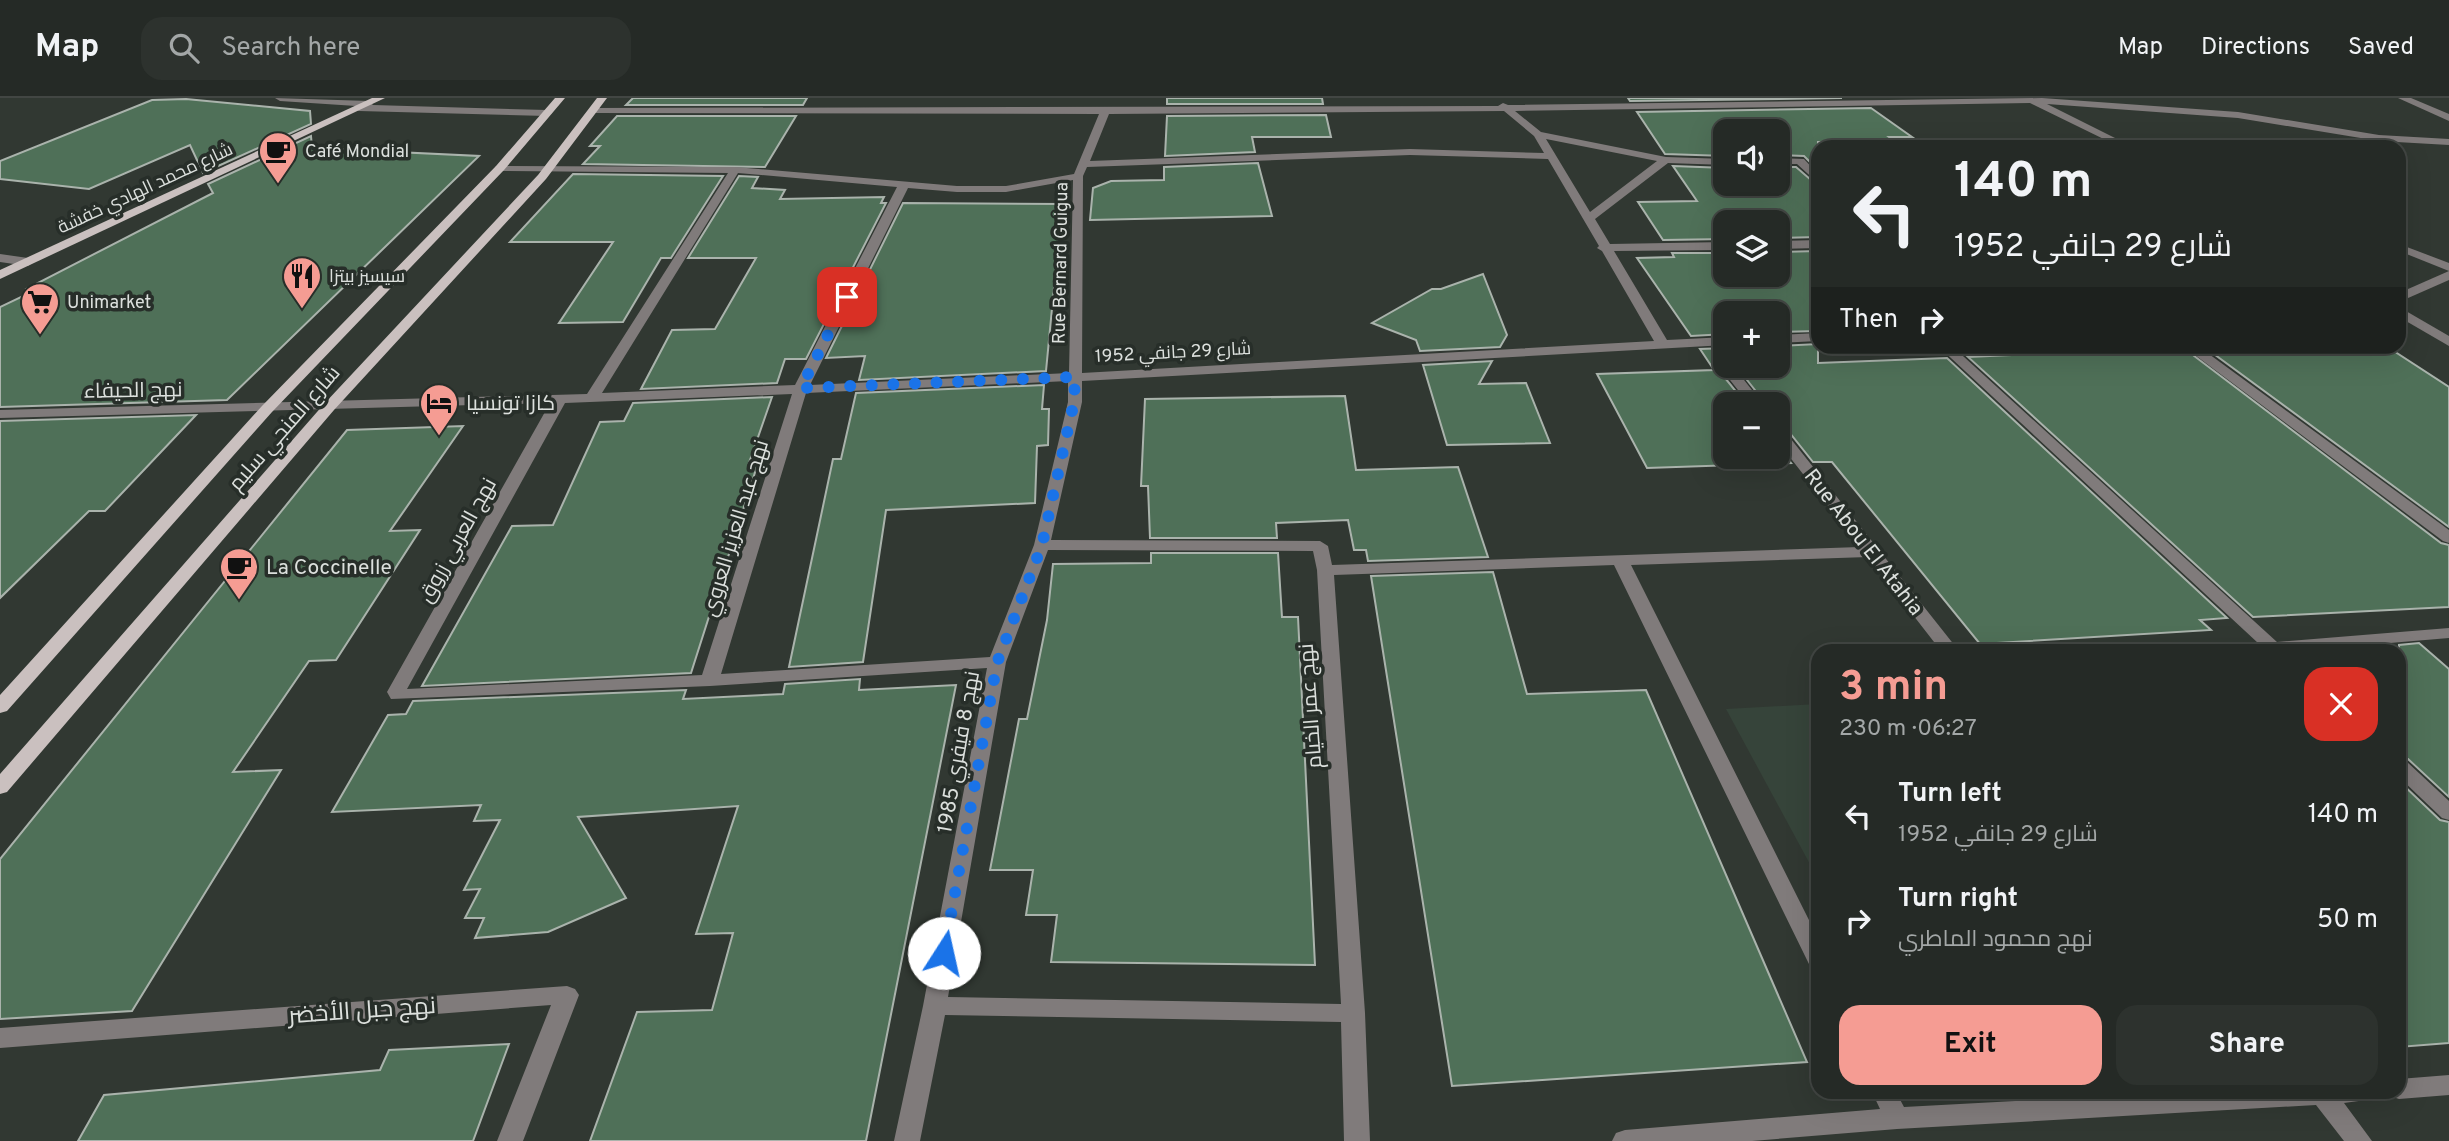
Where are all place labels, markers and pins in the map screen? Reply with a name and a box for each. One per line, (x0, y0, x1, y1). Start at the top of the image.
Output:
cafe icon: Café Mondial (257, 130, 299, 185)
place label: Café Mondial (305, 141, 409, 164)
restaurant icon: سيسيز بيتزا (281, 255, 323, 310)
place label: سيسيز بيتزا (329, 266, 405, 289)
pin (817, 267, 877, 327)
supermarket icon: Unimarket (19, 281, 61, 336)
place label: Unimarket (67, 292, 151, 315)
hotel icon: كازا تونسيا (418, 382, 460, 437)
place label: كازا تونسيا (466, 391, 555, 418)
cafe icon: La Coccinelle (218, 546, 260, 601)
place label: La Coccinelle (266, 555, 392, 582)

